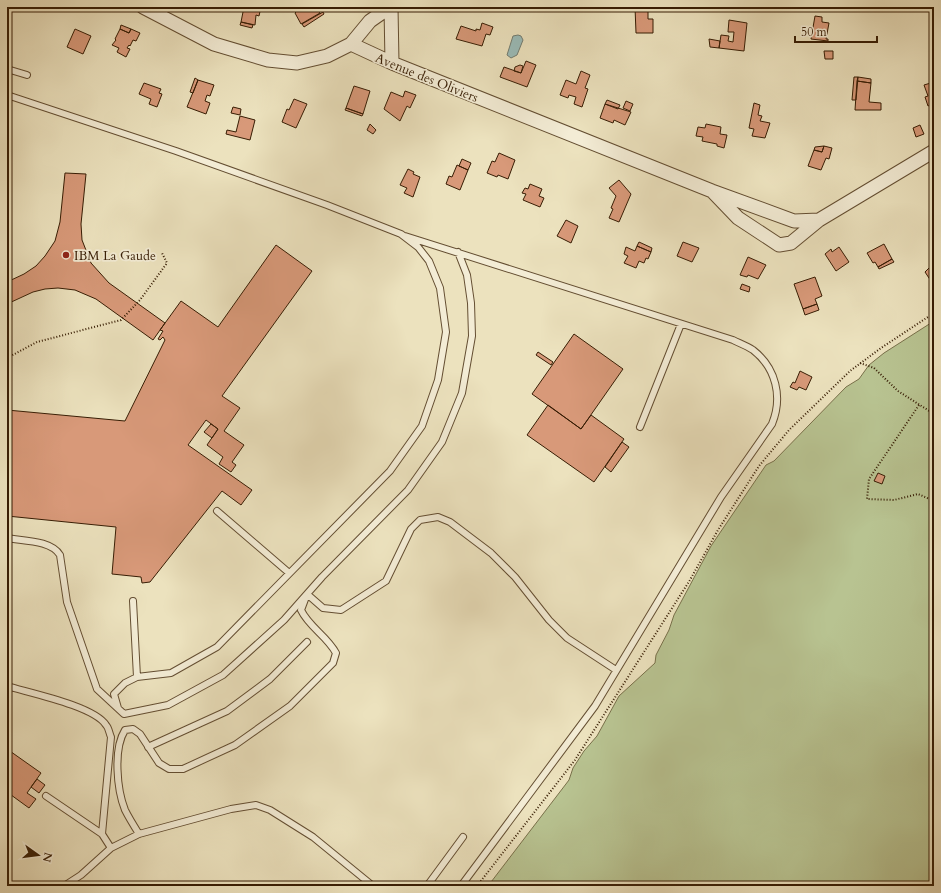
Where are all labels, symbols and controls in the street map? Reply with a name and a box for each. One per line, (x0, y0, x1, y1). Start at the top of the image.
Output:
scale bar (795, 18, 877, 44)
text: 50 m (801, 24, 828, 40)
street label: Avenue des Oliviers (372, 49, 481, 107)
place label: IBM La Gaude (74, 247, 156, 265)
marker: IBM La Gaude (61, 250, 71, 260)
north arrow (18, 835, 58, 875)
text: N (39, 851, 56, 864)

